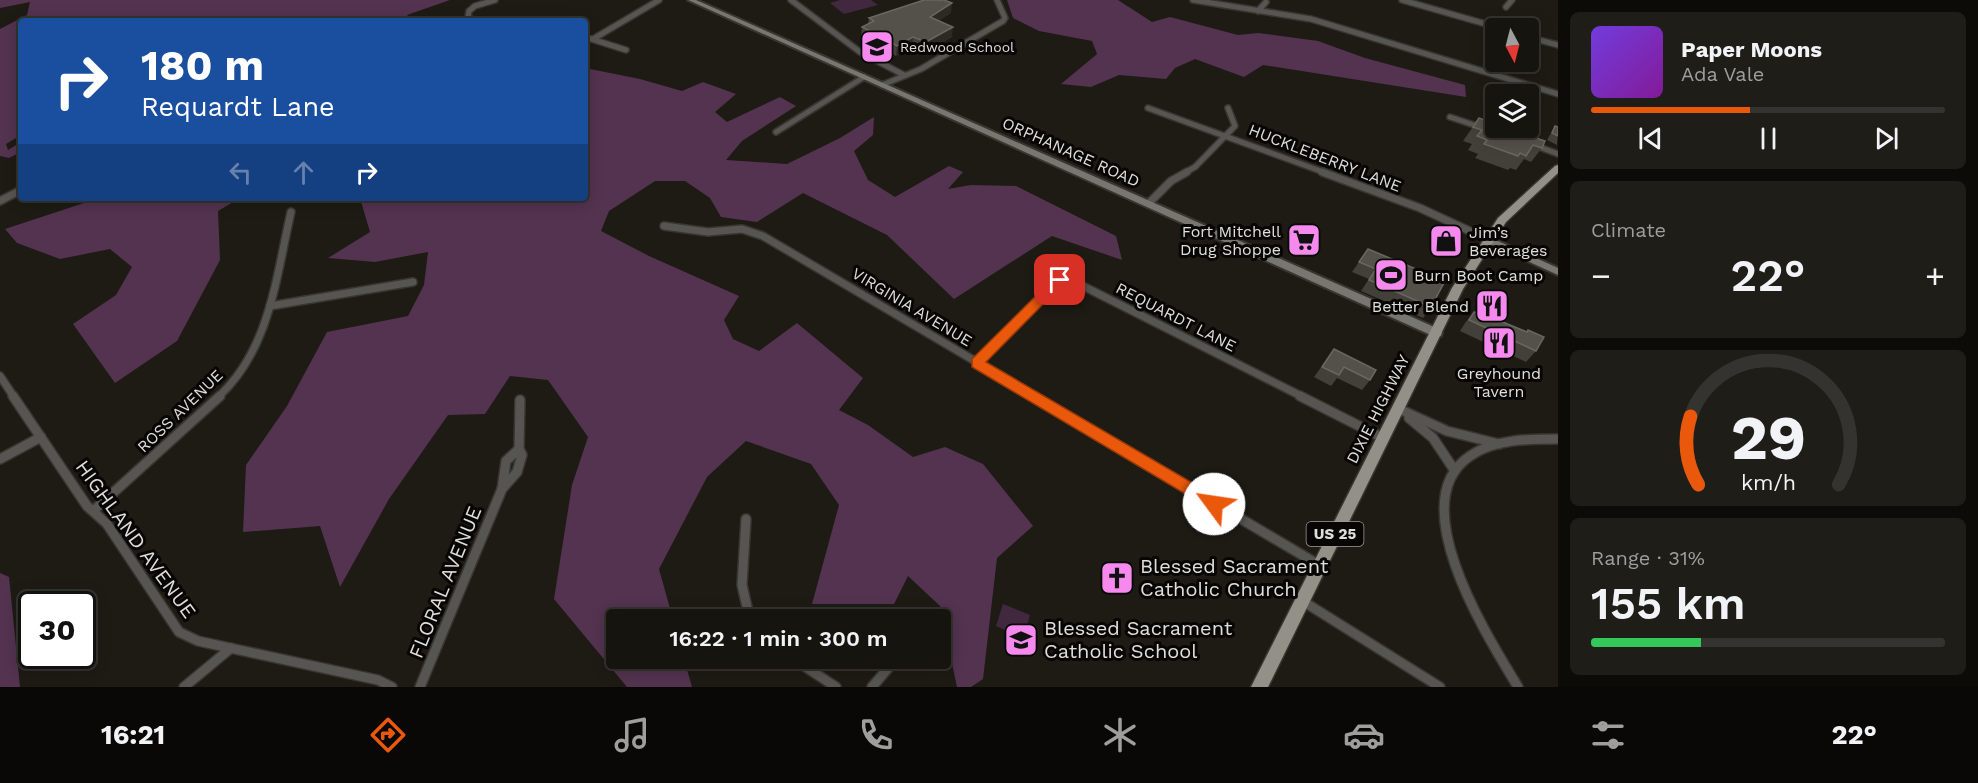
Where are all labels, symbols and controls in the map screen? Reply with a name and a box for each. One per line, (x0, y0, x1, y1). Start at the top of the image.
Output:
north arrow (1485, 18, 1539, 72)
map controls (1485, 18, 1539, 138)
school or university icon: Redwood School (859, 29, 895, 65)
text: Paper Moons (1681, 37, 1822, 62)
place label: Redwood School (900, 39, 1015, 55)
text: 180 m (141, 41, 264, 90)
icon: right (42, 42, 120, 120)
text: Ada Vale (1681, 62, 1764, 86)
button: layers (1485, 84, 1539, 138)
text: Requardt Lane (141, 91, 335, 123)
street label: ORPHANAGE ROAD (999, 113, 1143, 191)
street label: HUCKLEBERRY LANE (1246, 120, 1404, 196)
icon: previous (1634, 122, 1667, 155)
icon: pause (1752, 122, 1785, 155)
icon: next (1870, 122, 1903, 155)
icon: left (224, 156, 257, 189)
icon: ahead (287, 156, 320, 189)
icon: right (350, 156, 383, 189)
text: Climate (1591, 218, 1666, 242)
place label: Fort Mitchell Drug Shoppe (1180, 222, 1281, 259)
supermarket icon: Fort Mitchell Drug Shoppe (1286, 222, 1322, 258)
shop icon: Jim’s Beverages (1428, 223, 1464, 259)
place label: Jim’s Beverages (1469, 223, 1548, 260)
text: 22° (1731, 249, 1805, 302)
pin (1034, 254, 1085, 305)
text: − (1591, 256, 1611, 295)
text: + (1925, 256, 1945, 295)
sports icon: Burn Boot Camp (1373, 257, 1409, 293)
icon: arrive (1043, 263, 1076, 296)
street label: VIRGINIA AVENUE (849, 264, 975, 350)
place label: Burn Boot Camp (1414, 266, 1543, 285)
street label: REQUARDT LANE (1113, 278, 1239, 356)
restaurant icon: Better Blend (1474, 288, 1510, 324)
place label: Better Blend (1372, 297, 1469, 316)
restaurant icon: Greyhound Tavern (1481, 325, 1517, 361)
street label: DIXIE HIGHWAY (1342, 351, 1414, 467)
place label: Greyhound Tavern (1457, 364, 1541, 401)
street label: ROSS AVENUE (133, 366, 227, 456)
text: 29 (1730, 401, 1806, 474)
street label: HIGHLAND AVENUE (71, 455, 201, 623)
text: km/h (1740, 470, 1796, 495)
position arrow (1182, 472, 1246, 536)
street label: FLORAL AVENUE (404, 502, 486, 662)
road number: US 25 (1306, 522, 1364, 546)
text: Range · 31% (1591, 546, 1705, 570)
place label: Blessed Sacrament Catholic Church (1140, 554, 1329, 601)
church icon: Blessed Sacrament Catholic Church (1099, 560, 1135, 596)
text: 155 km (1591, 577, 1746, 630)
speed limit sign: 30 (18, 591, 96, 669)
place label: Blessed Sacrament Catholic School (1044, 616, 1233, 663)
school or university icon: Blessed Sacrament Catholic School (1003, 622, 1039, 658)
text: 16:22 · 1 min · 300 m (669, 626, 888, 651)
icon: directions (367, 714, 409, 756)
icon: music (611, 714, 653, 756)
icon: phone (855, 714, 897, 756)
icon: climate (1099, 714, 1141, 756)
icon: car (1343, 714, 1385, 756)
icon: filters (1587, 714, 1629, 756)
text: 16:21 (101, 719, 165, 751)
text: 22° (1831, 719, 1877, 751)

